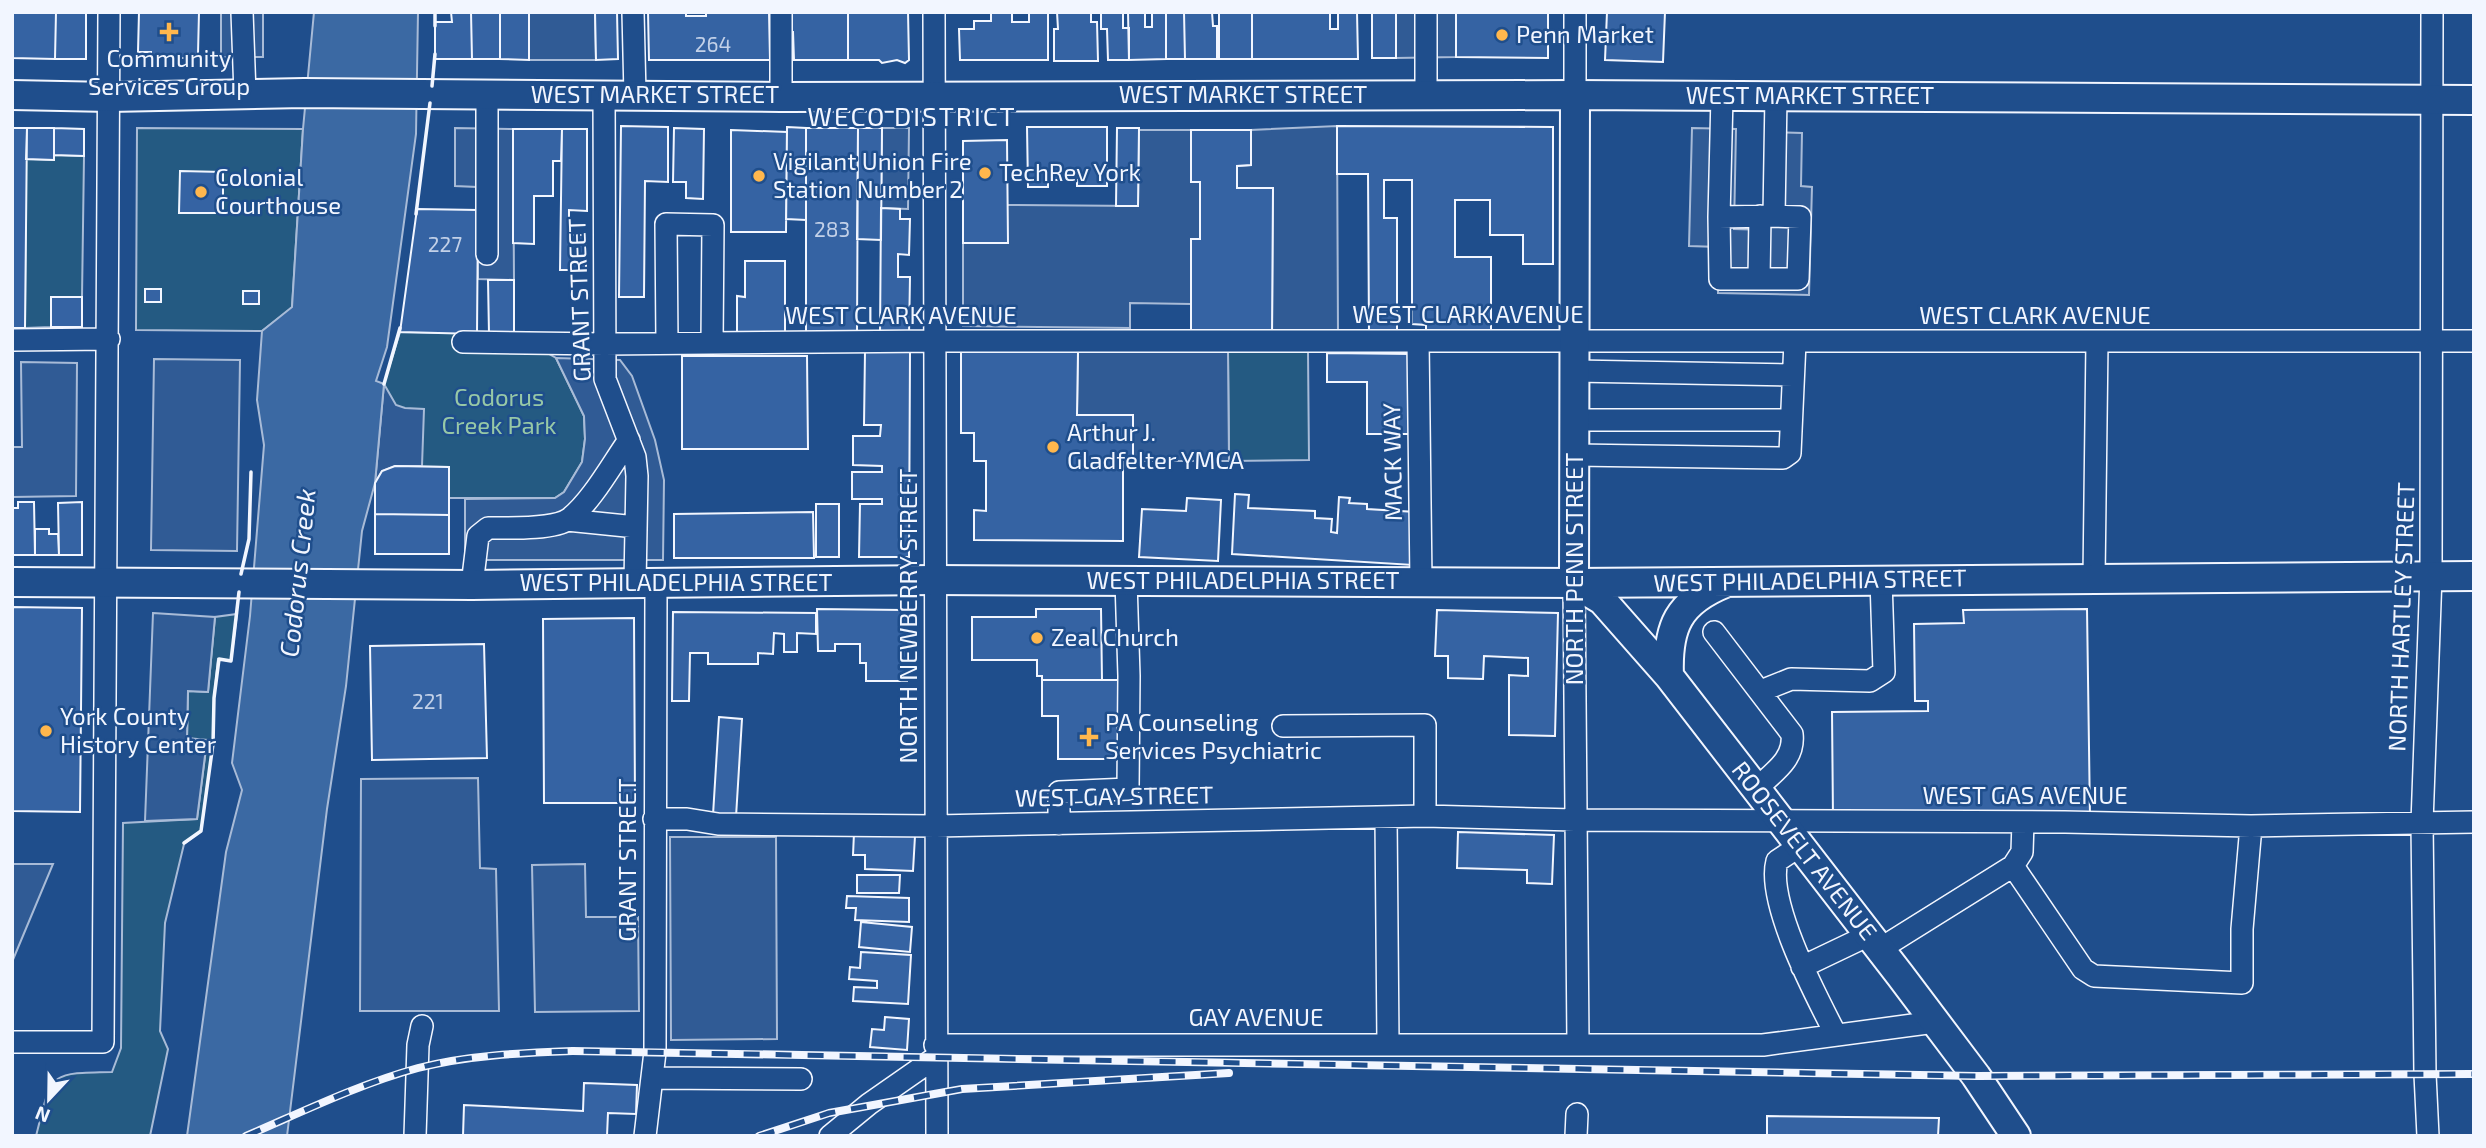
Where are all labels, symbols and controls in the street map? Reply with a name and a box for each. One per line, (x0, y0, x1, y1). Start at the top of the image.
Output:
place label: Penn Market (1516, 19, 1654, 48)
marker: Community Services Group (159, 22, 179, 42)
marker: Penn Market (1494, 27, 1510, 43)
house number: 264 (695, 31, 731, 56)
place label: Community Services Group (88, 43, 250, 100)
street label: WEST MARKET STREET (531, 79, 779, 108)
street label: WEST MARKET STREET (1119, 79, 1367, 108)
street label: WEST MARKET STREET (1686, 80, 1934, 109)
district label: WECO DISTRICT (807, 100, 1017, 131)
place label: Vigilant Union Fire Station Number 2 (773, 146, 972, 203)
place label: TechRev York (999, 157, 1141, 186)
place label: Colonial Courthouse (215, 162, 341, 219)
marker: TechRev York (977, 165, 993, 181)
marker: Vigilant Union Fire Station Number 2 (751, 168, 767, 184)
marker: Colonial Courthouse (193, 184, 209, 200)
house number: 283 (814, 216, 850, 241)
street label: GRANT STREET (561, 218, 596, 382)
house number: 227 (428, 231, 462, 256)
street label: WEST CLARK AVENUE (1352, 299, 1584, 328)
street label: WEST CLARK AVENUE (785, 300, 1017, 329)
street label: WEST CLARK AVENUE (1919, 300, 2151, 329)
park label: Codorus Creek Park (441, 382, 557, 439)
street label: MACK WAY (1376, 402, 1407, 521)
place label: Arthur J. Gladfelter YMCA (1067, 417, 1244, 474)
marker: Arthur J. Gladfelter YMCA (1045, 439, 1061, 455)
street label: NORTH PENN STREET (1559, 453, 1588, 685)
street label: NORTH NEWBERRY STREET (893, 468, 922, 764)
street label: NORTH HARTLEY STREET (2381, 482, 2420, 752)
water label: Codorus Creek (272, 487, 321, 659)
street label: WEST PHILADELPHIA STREET (1653, 562, 1967, 597)
street label: WEST PHILADELPHIA STREET (1086, 565, 1400, 594)
street label: WEST PHILADELPHIA STREET (519, 567, 833, 596)
place label: Zeal Church (1051, 622, 1179, 651)
marker: Zeal Church (1029, 630, 1045, 646)
house number: 221 (412, 688, 444, 713)
place label: York County History Center (60, 701, 217, 758)
place label: PA Counseling Services Psychiatric (1105, 707, 1322, 764)
marker: York County History Center (38, 723, 54, 739)
marker: PA Counseling Services Psychiatric (1079, 727, 1099, 747)
street label: ROOSEVELT AVENUE (1727, 755, 1884, 945)
street label: GRANT STREET (612, 778, 641, 942)
street label: WEST GAY STREET (1014, 779, 1214, 812)
street label: WEST GAS AVENUE (1922, 780, 2128, 809)
street label: GAY AVENUE (1189, 1002, 1324, 1031)
north arrow (14, 1064, 84, 1134)
text: N (32, 1102, 53, 1128)

